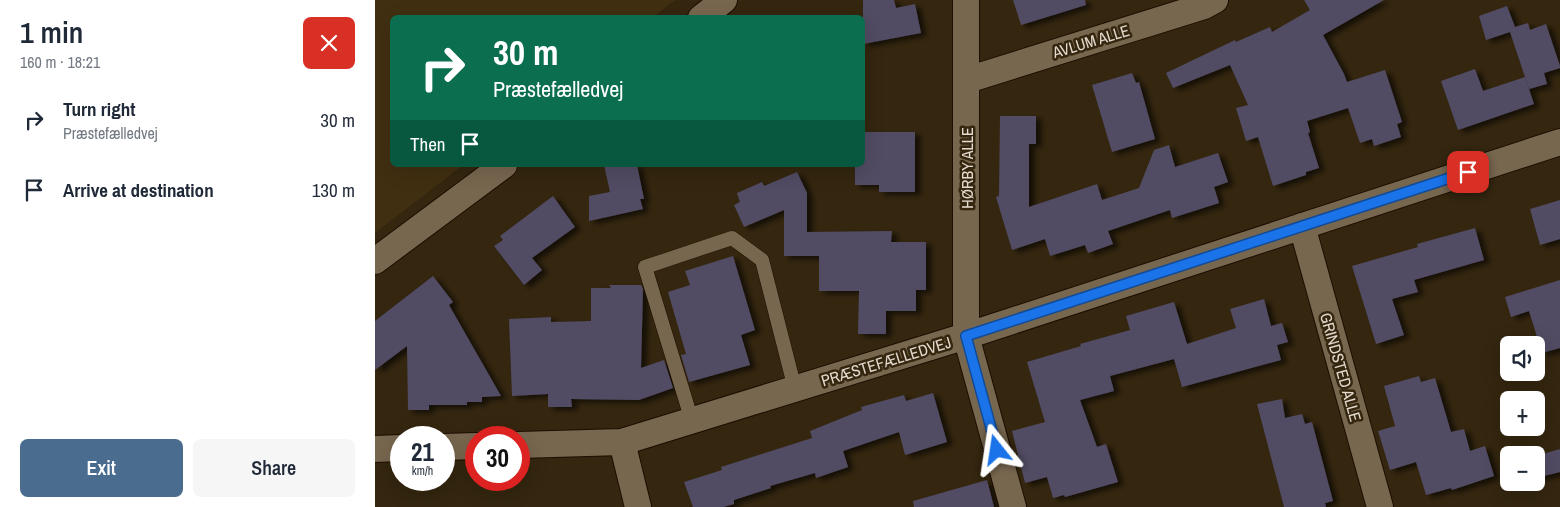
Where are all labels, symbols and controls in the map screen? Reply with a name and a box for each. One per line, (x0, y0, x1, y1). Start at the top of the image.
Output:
text: 1 min (20, 12, 83, 52)
button: close (303, 17, 355, 69)
street label: AVLUM ALLE (1049, 19, 1132, 63)
text: 30 m (493, 29, 558, 76)
icon: right (410, 35, 475, 100)
text: 160 m · 18:21 (20, 51, 100, 73)
text: Præstefælledvej (493, 74, 623, 104)
text: Turn right (63, 96, 135, 122)
icon: right (20, 106, 48, 134)
text: 30 m (320, 107, 355, 133)
text: Præstefælledvej (63, 122, 158, 144)
street label: HØRBY ALLE (956, 127, 978, 209)
icon: arrive (456, 130, 484, 158)
text: Then (410, 131, 446, 157)
pin (1447, 151, 1489, 193)
icon: arrive (1454, 158, 1482, 186)
icon: arrive (20, 176, 48, 204)
text: Arrive at destination (63, 177, 214, 203)
text: 130 m (312, 177, 355, 203)
street label: GRINDSTED ALLE (1315, 310, 1367, 424)
street label: PRÆSTEFÆLLEDVEJ (818, 331, 954, 391)
map controls (1500, 336, 1545, 491)
button: sound (1500, 336, 1545, 381)
button: + (1500, 391, 1545, 436)
position arrow (970, 423, 1022, 475)
speed limit sign: 30 (465, 426, 530, 491)
text: 21 (411, 435, 434, 469)
button: Exit (20, 439, 183, 497)
button: Share (193, 439, 355, 497)
button: − (1500, 446, 1545, 491)
text: km/h (412, 463, 433, 479)

